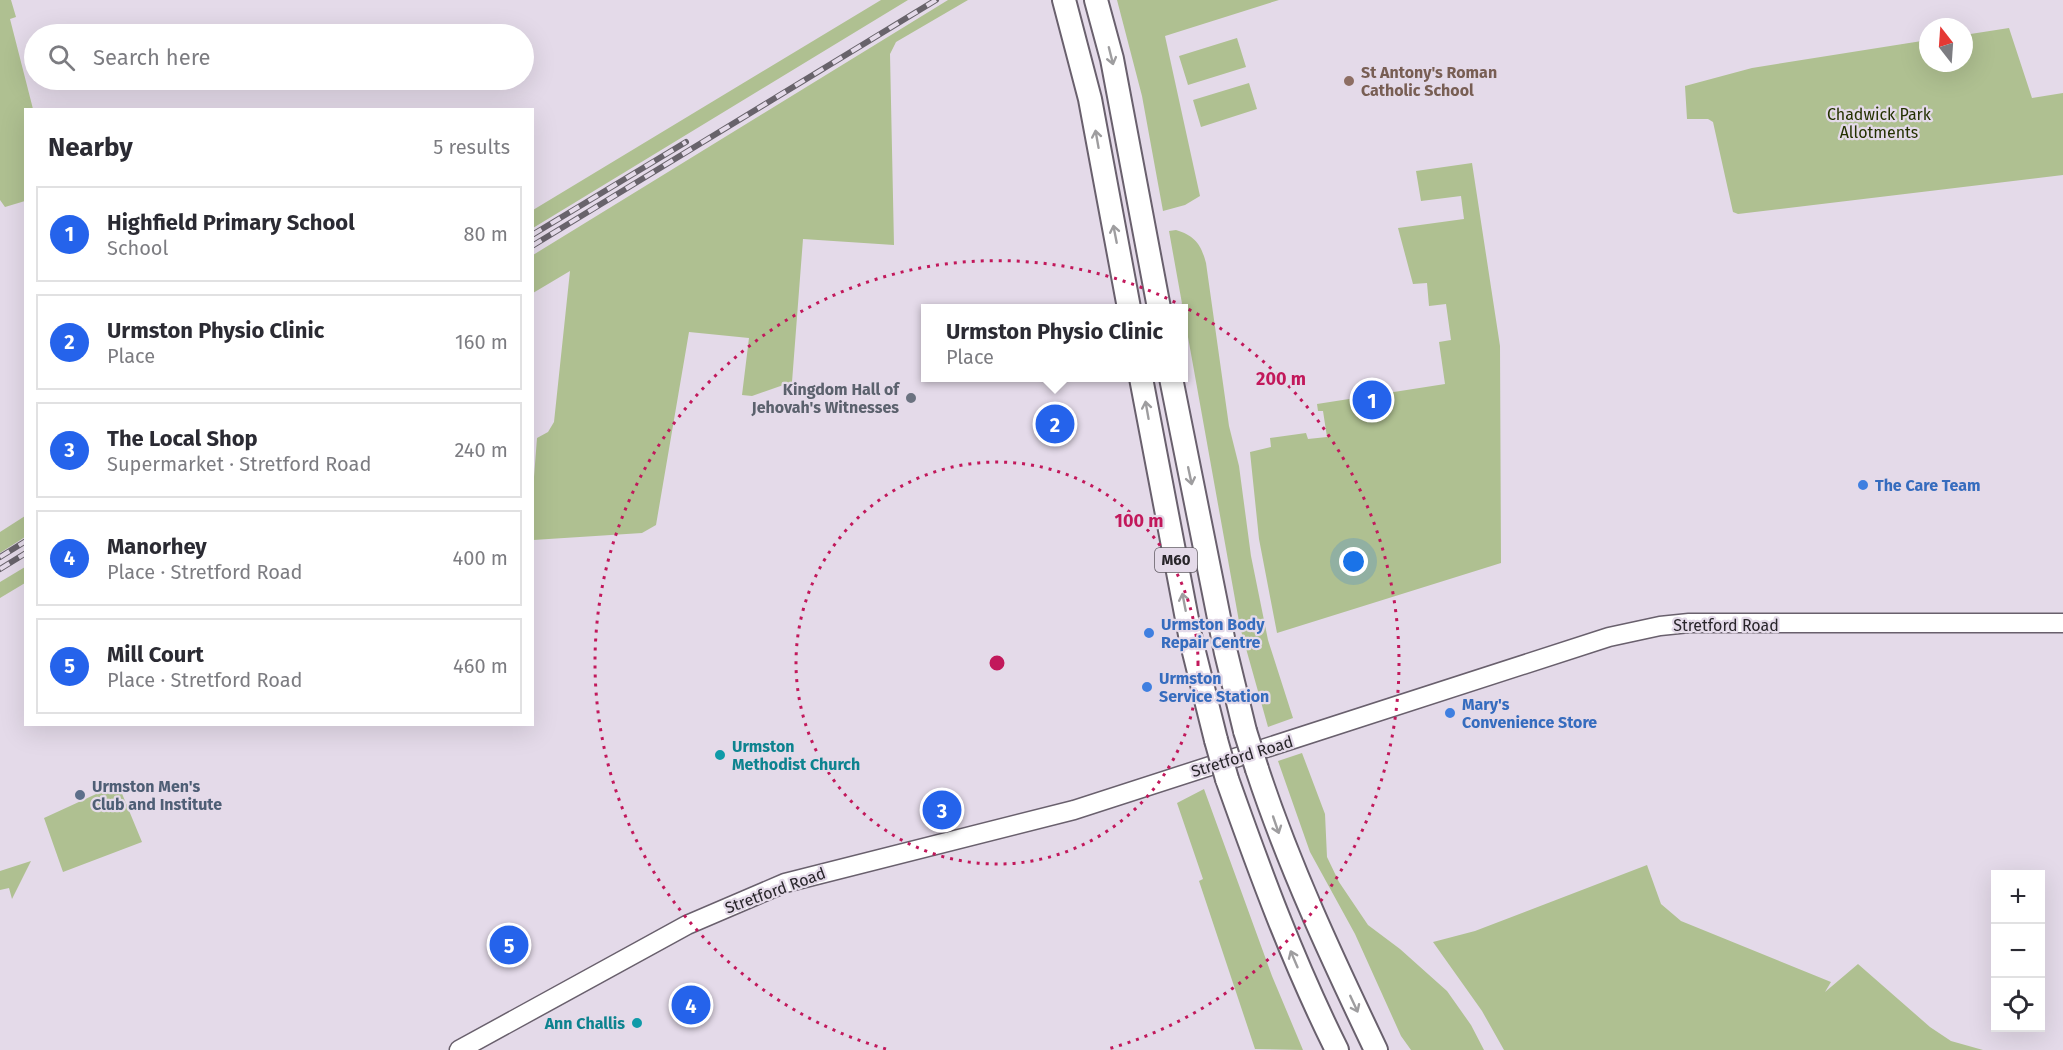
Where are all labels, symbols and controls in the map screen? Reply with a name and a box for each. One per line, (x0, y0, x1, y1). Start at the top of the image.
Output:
north arrow (1919, 18, 1973, 72)
search box (24, 24, 534, 90)
icon: search (45, 41, 78, 74)
text: Search here (93, 44, 211, 71)
one-way arrow (1106, 46, 1118, 65)
place label: St Antony's Roman Catholic School (1361, 63, 1497, 100)
marker: St Antony's Roman Catholic School (1342, 74, 1356, 88)
park label: Chadwick Park Allotments (1827, 105, 1932, 142)
one-way arrow (1091, 129, 1102, 149)
text: Nearby (48, 132, 133, 163)
text: 5 results (433, 135, 510, 159)
text: Highfield Primary School (107, 209, 355, 236)
text: 1 (65, 222, 74, 246)
text: 80 m (463, 222, 508, 246)
one-way arrow (1109, 225, 1120, 244)
text: School (107, 236, 168, 260)
popup (921, 304, 1188, 382)
text: Urmston Physio Clinic (107, 317, 324, 344)
text: Urmston Physio Clinic (946, 318, 1163, 345)
text: 2 (64, 330, 75, 354)
text: 160 m (455, 330, 508, 354)
text: Place (107, 344, 155, 368)
text: Place (946, 345, 994, 369)
text: 200 m (1256, 368, 1306, 390)
pin: 1 (1352, 378, 1392, 422)
place label: Kingdom Hall of Jehovah's Witnesses (751, 380, 900, 417)
marker: Kingdom Hall of Jehovah's Witnesses (904, 391, 918, 405)
one-way arrow (1141, 401, 1152, 421)
pin: 2 (1036, 402, 1074, 446)
text: The Local Shop (107, 425, 258, 452)
text: 3 (64, 438, 75, 462)
text: 240 m (454, 438, 508, 462)
text: Supermarket · Stretford Road (107, 452, 371, 476)
one-way arrow (1185, 466, 1196, 485)
place label: The Care Team (1875, 476, 1981, 495)
marker: The Care Team (1856, 478, 1870, 492)
text: 100 m (1115, 510, 1163, 532)
text: Manorhey (107, 533, 207, 560)
text: 4 (64, 546, 75, 570)
text: 400 m (453, 546, 508, 570)
your location (1339, 547, 1368, 576)
road number: M60 (1155, 548, 1197, 572)
text: Place · Stretford Road (107, 560, 303, 584)
one-way arrow (1178, 592, 1189, 612)
place label: Urmston Body Repair Centre (1161, 615, 1265, 652)
street label: Stretford Road (1673, 616, 1779, 635)
marker: Urmston Body Repair Centre (1142, 626, 1156, 640)
text: Mill Court (107, 641, 204, 668)
centre of rings (987, 653, 1007, 673)
text: 5 (64, 654, 75, 678)
text: 460 m (453, 654, 508, 678)
text: Place · Stretford Road (107, 668, 303, 692)
place label: Urmston Service Station (1159, 669, 1269, 706)
marker: Urmston Service Station (1140, 680, 1154, 694)
place label: Mary's Convenience Store (1462, 695, 1597, 732)
marker: Mary's Convenience Store (1443, 706, 1457, 720)
street label: Stretford Road (1189, 732, 1295, 781)
place label: Urmston Methodist Church (732, 737, 860, 774)
marker: Urmston Methodist Church (713, 748, 727, 762)
place label: Urmston Men's Club and Institute (92, 777, 222, 814)
marker: Urmston Men's Club and Institute (73, 788, 87, 802)
pin: 3 (922, 788, 962, 832)
one-way arrow (1271, 815, 1282, 834)
street label: Stretford Road (722, 863, 828, 917)
map controls (1991, 870, 2045, 1032)
button: + (1991, 870, 2045, 924)
pin: 5 (490, 922, 528, 968)
button: − (1991, 924, 2045, 978)
one-way arrow (1288, 950, 1299, 969)
button: locate (1991, 978, 2045, 1032)
pin: 4 (672, 982, 710, 1028)
one-way arrow (1348, 994, 1360, 1012)
place label: Ann Challis (544, 1014, 625, 1033)
marker: Ann Challis (630, 1016, 644, 1030)

